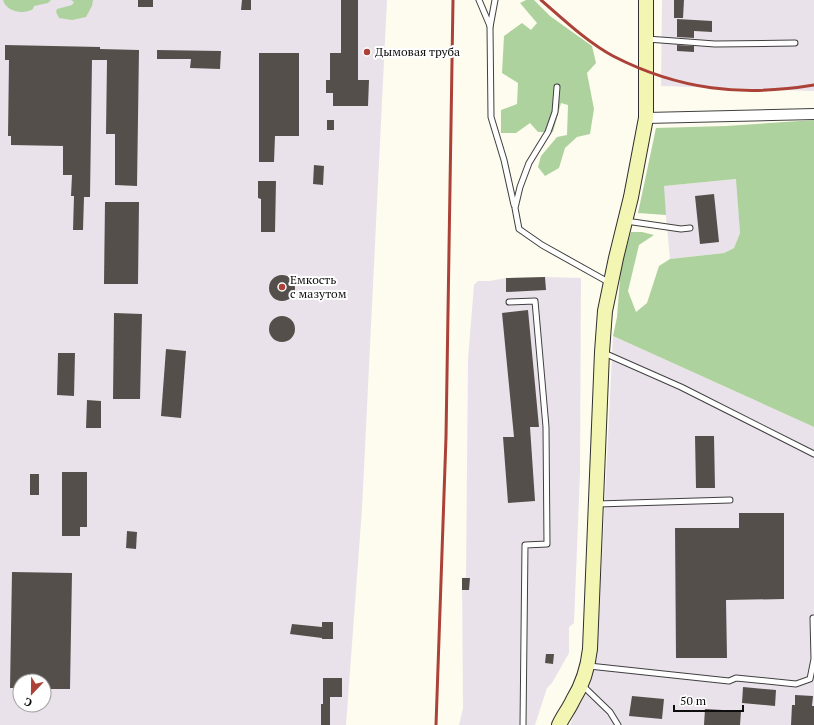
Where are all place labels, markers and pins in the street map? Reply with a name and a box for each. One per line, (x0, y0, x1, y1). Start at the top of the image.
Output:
place label: Дымовая труба (375, 44, 460, 59)
marker: Дымовая труба (362, 47, 372, 57)
place label: Емкость с мазутом (290, 272, 347, 301)
marker: Емкость с мазутом (277, 282, 287, 292)

